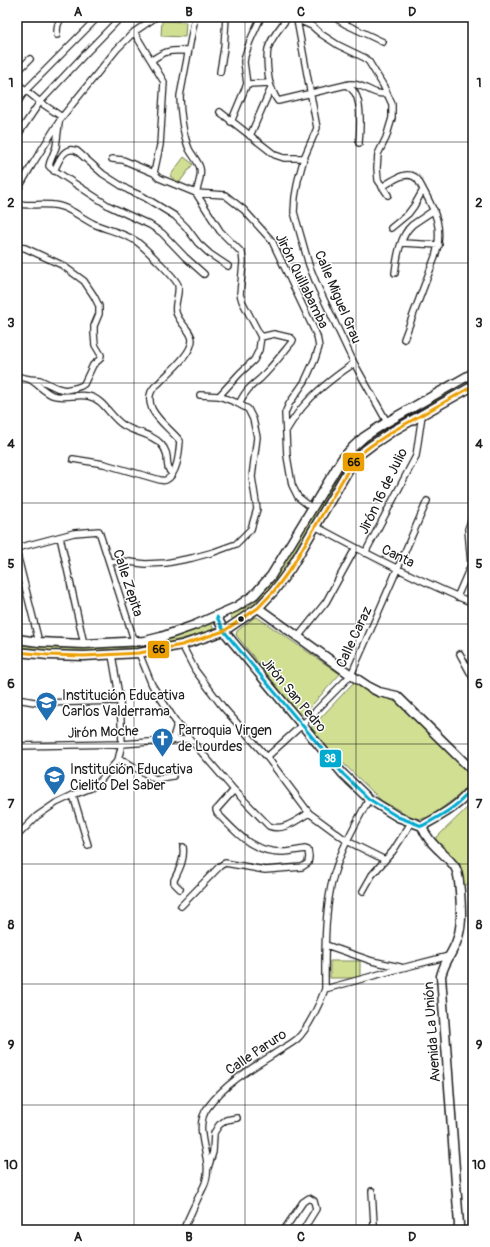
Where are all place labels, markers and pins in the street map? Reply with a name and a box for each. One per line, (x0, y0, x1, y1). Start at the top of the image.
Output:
unlabelled marker (236, 614, 246, 624)
place label: Institución Educativa Carlos Valderrama (62, 687, 185, 720)
school or university icon: Institución Educativa Carlos Valderrama (33, 690, 59, 723)
place label: Parroquia Virgen de Lourdes (178, 722, 272, 755)
church icon: Parroquia Virgen de Lourdes (149, 725, 175, 758)
place label: Institución Educativa Cielito Del Saber (70, 761, 193, 794)
school or university icon: Institución Educativa Cielito Del Saber (42, 764, 68, 797)

